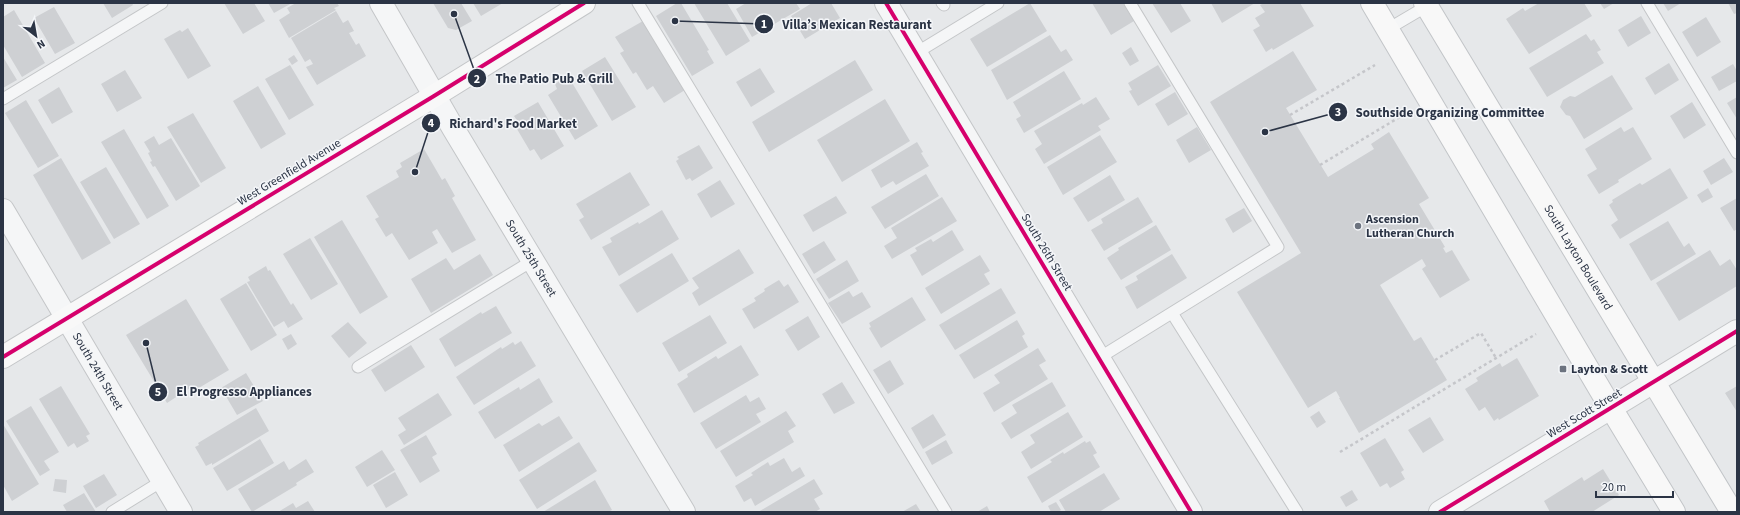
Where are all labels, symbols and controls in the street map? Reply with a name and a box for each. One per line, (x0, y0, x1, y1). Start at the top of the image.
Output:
callout: Villa’s Mexican Restaurant (754, 12, 939, 37)
north arrow (16, 16, 56, 56)
text: 1 (761, 16, 767, 33)
text: Villa’s Mexican Restaurant (781, 16, 932, 34)
text: N (34, 36, 48, 52)
callout: The Patio Pub & Grill (467, 66, 620, 91)
text: The Patio Pub & Grill (495, 70, 613, 88)
text: 2 (474, 71, 480, 88)
callout: Southside Organizing Committee (1328, 100, 1553, 125)
text: 3 (1335, 104, 1341, 121)
text: Southside Organizing Committee (1356, 104, 1545, 122)
callout: Richard's Food Market (421, 111, 584, 136)
text: 4 (428, 115, 435, 132)
text: Richard's Food Market (449, 115, 577, 133)
street label: West Greenfield Avenue (234, 135, 344, 210)
street label: South Layton Boulevard (1540, 201, 1616, 314)
street label: South 26th Street (1017, 210, 1076, 294)
place label: Ascension Lutheran Church (1365, 211, 1455, 242)
street label: South 25th Street (501, 216, 561, 300)
marker: Ascension Lutheran Church (1353, 221, 1363, 231)
street label: South 24th Street (68, 329, 127, 413)
place label: Layton & Scott (1571, 361, 1648, 378)
marker: Layton & Scott (1558, 364, 1568, 374)
callout: El Progresso Appliances (148, 379, 320, 404)
text: El Progresso Appliances (176, 383, 312, 401)
text: 5 (155, 384, 161, 401)
street label: West Scott Street (1543, 384, 1625, 443)
scale bar (1596, 473, 1673, 499)
text: 20 m (1602, 479, 1626, 496)

